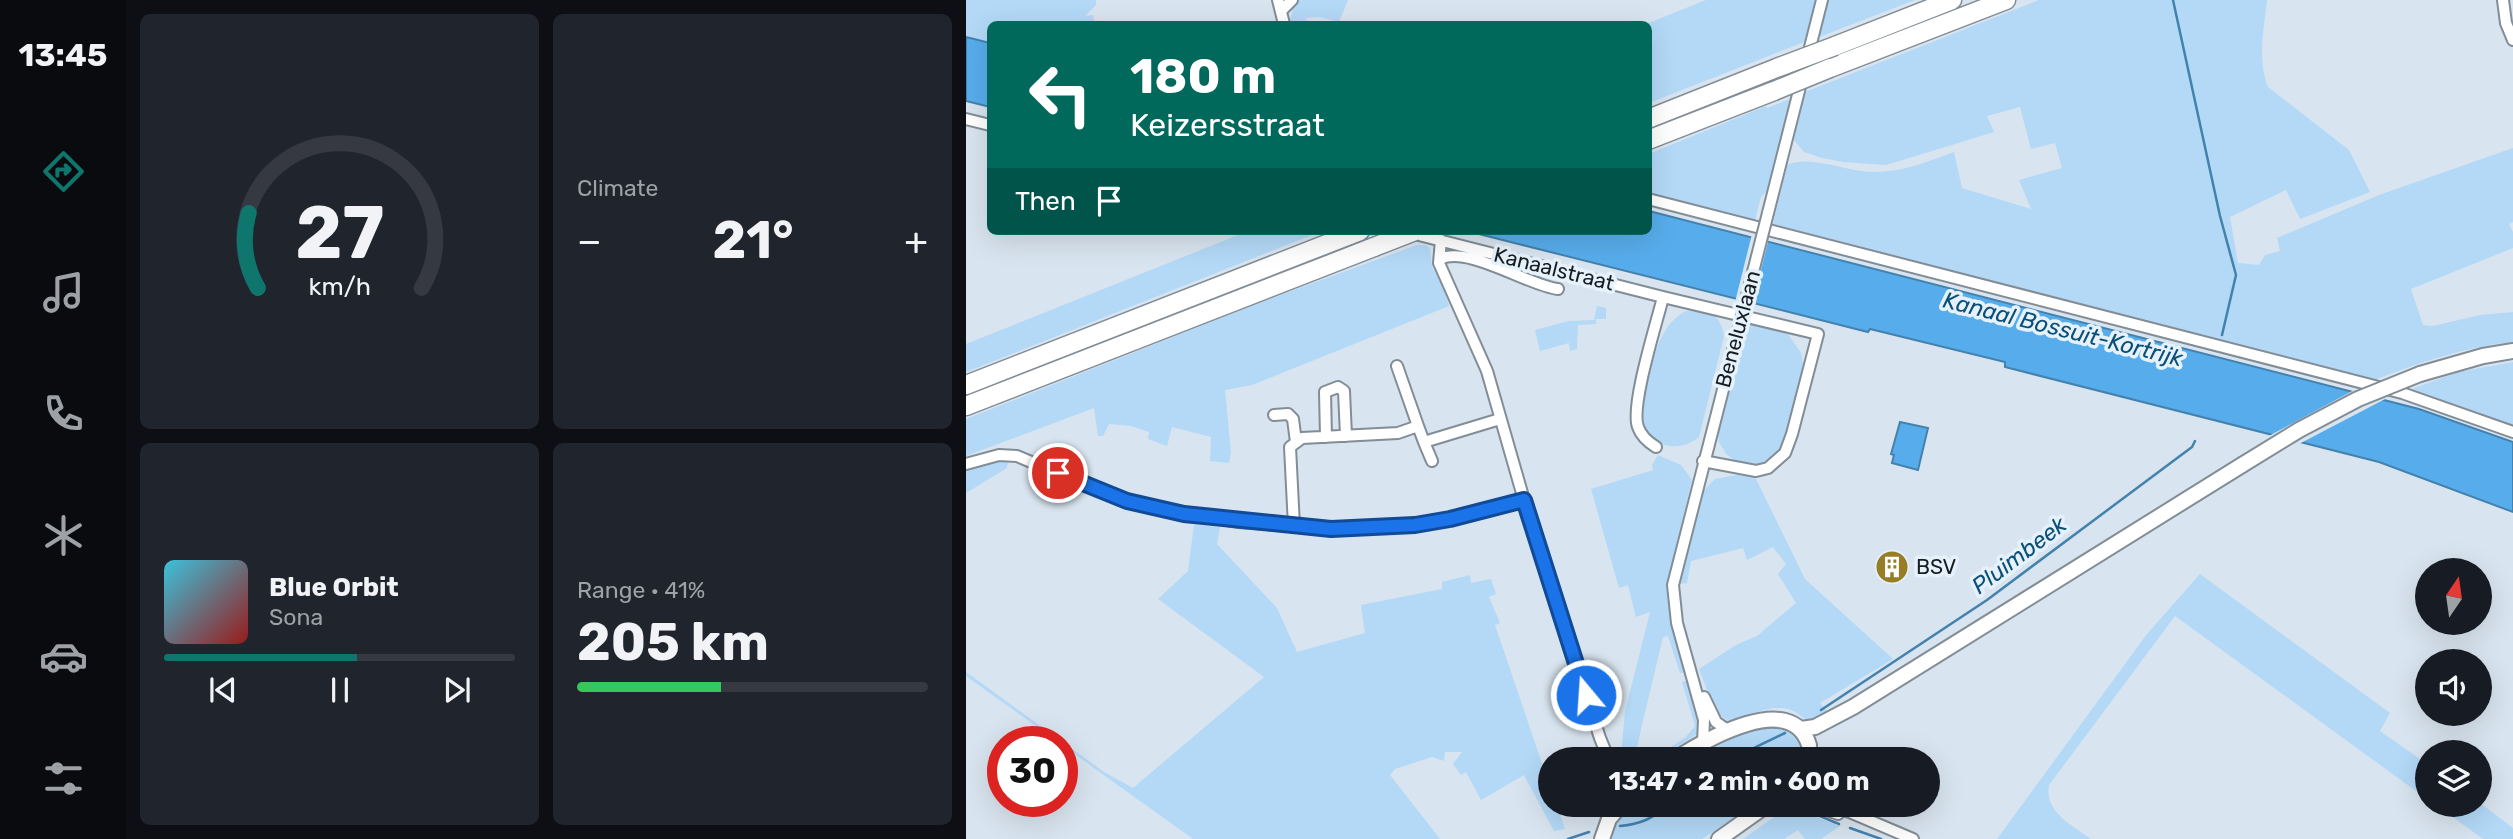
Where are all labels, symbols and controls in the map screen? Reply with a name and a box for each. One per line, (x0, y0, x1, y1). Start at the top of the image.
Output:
text: 13:45 (19, 36, 107, 74)
text: 180 m (1130, 47, 1276, 105)
icon: left (1015, 49, 1106, 140)
text: Keizersstraat (1130, 106, 1325, 144)
icon: directions (39, 147, 88, 196)
text: Climate (577, 174, 658, 202)
icon: arrive (1090, 182, 1128, 220)
text: Then (1015, 186, 1076, 217)
text: 27 (295, 190, 384, 276)
text: 21° (713, 209, 794, 271)
text: − (577, 218, 602, 264)
text: + (904, 218, 928, 264)
street label: Kanaalstraat (1491, 241, 1617, 296)
icon: music (39, 268, 88, 317)
street label: Beneluxlaan (1710, 268, 1765, 390)
text: km/h (308, 271, 371, 300)
water label: Kanaal Bossuit-Kortrijk (1940, 286, 2187, 373)
icon: phone (39, 389, 88, 438)
pin (1028, 443, 1088, 503)
icon: arrive (1039, 454, 1077, 492)
water label: Pluimbeek (1966, 510, 2073, 600)
icon: climate (39, 511, 88, 560)
building icon: BSV (1873, 548, 1911, 586)
place label: BSV (1916, 554, 1957, 579)
north arrow (2415, 558, 2492, 635)
map controls (2415, 558, 2492, 817)
text: Blue Orbit (269, 572, 399, 603)
text: Range · 41% (577, 576, 705, 604)
text: Sona (269, 603, 323, 631)
text: 205 km (577, 611, 769, 673)
icon: car (39, 632, 88, 681)
button: sound (2415, 649, 2492, 726)
position arrow (1549, 658, 1623, 732)
icon: previous (204, 671, 242, 709)
icon: pause (321, 671, 359, 709)
icon: next (438, 671, 476, 709)
speed limit sign: 30 (987, 726, 1078, 817)
button: layers (2415, 740, 2492, 817)
icon: filters (39, 754, 88, 803)
text: 13:47 · 2 min · 600 m (1608, 766, 1870, 797)

